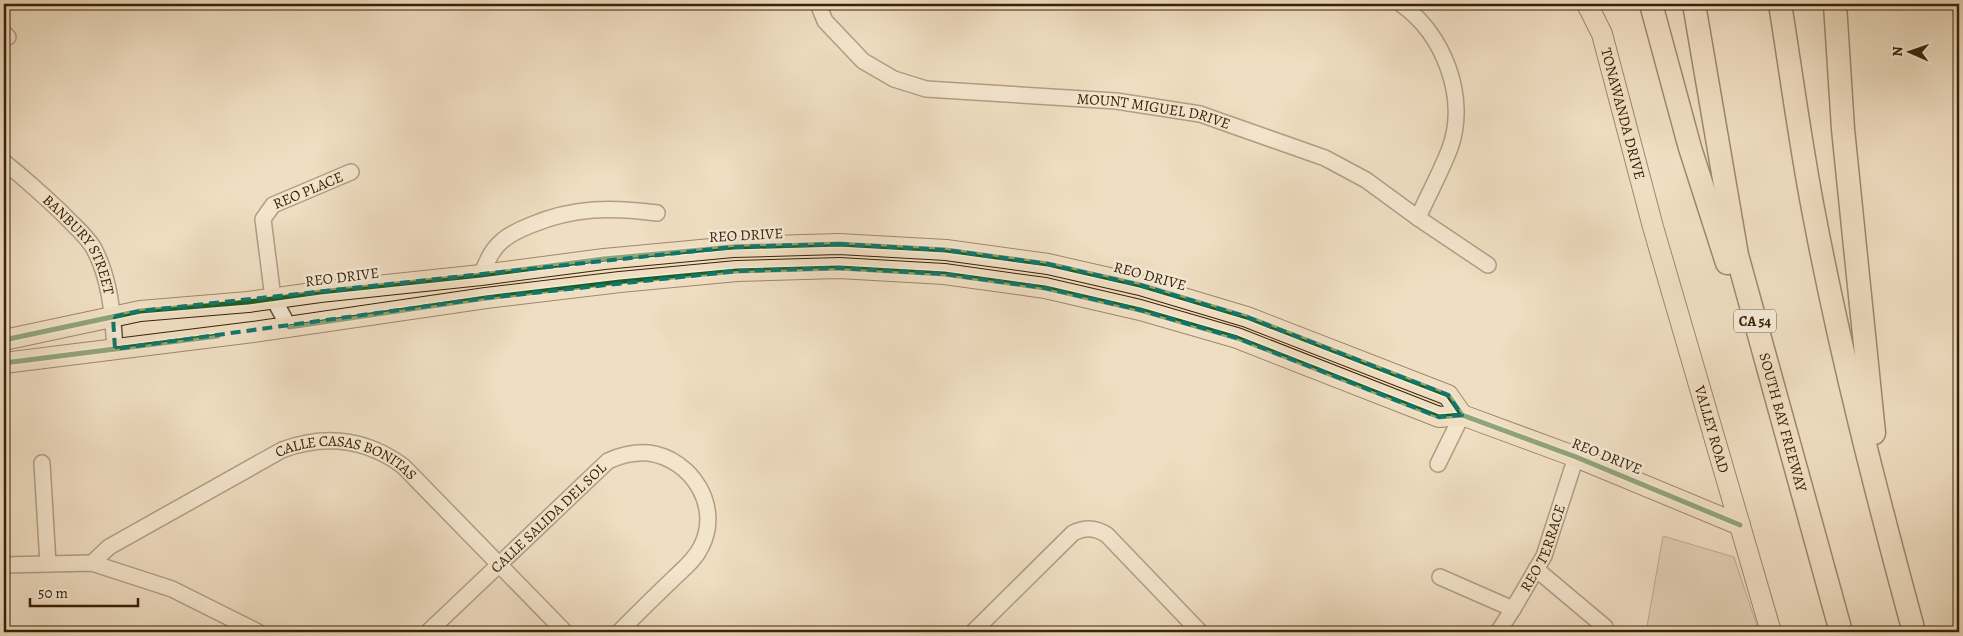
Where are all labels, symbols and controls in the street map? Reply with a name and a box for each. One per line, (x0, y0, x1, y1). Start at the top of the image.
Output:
north arrow (1886, 28, 1936, 78)
street label: TONAWANDA DRIVE (1596, 46, 1650, 182)
text: N (1888, 46, 1907, 57)
street label: MOUNT MIGUEL DRIVE (1076, 89, 1233, 134)
street label: REO PLACE (270, 166, 346, 214)
street label: BANBURY STREET (38, 190, 119, 297)
street label: REO DRIVE (708, 223, 784, 247)
street label: REO DRIVE (1112, 257, 1188, 295)
street label: REO DRIVE (304, 263, 380, 291)
road number: CA 54 (1734, 310, 1776, 332)
street label: SOUTH BAY FREEWAY (1754, 350, 1812, 495)
street label: VALLEY ROAD (1690, 382, 1734, 475)
street label: CALLE CASAS BONITAS (271, 431, 421, 484)
street label: REO DRIVE (1569, 433, 1645, 479)
street label: CALLE SALIDA DEL SOL (486, 458, 611, 577)
street label: REO TERRACE (1515, 502, 1570, 595)
scale bar (30, 576, 138, 608)
text: 50 m (38, 583, 68, 603)

